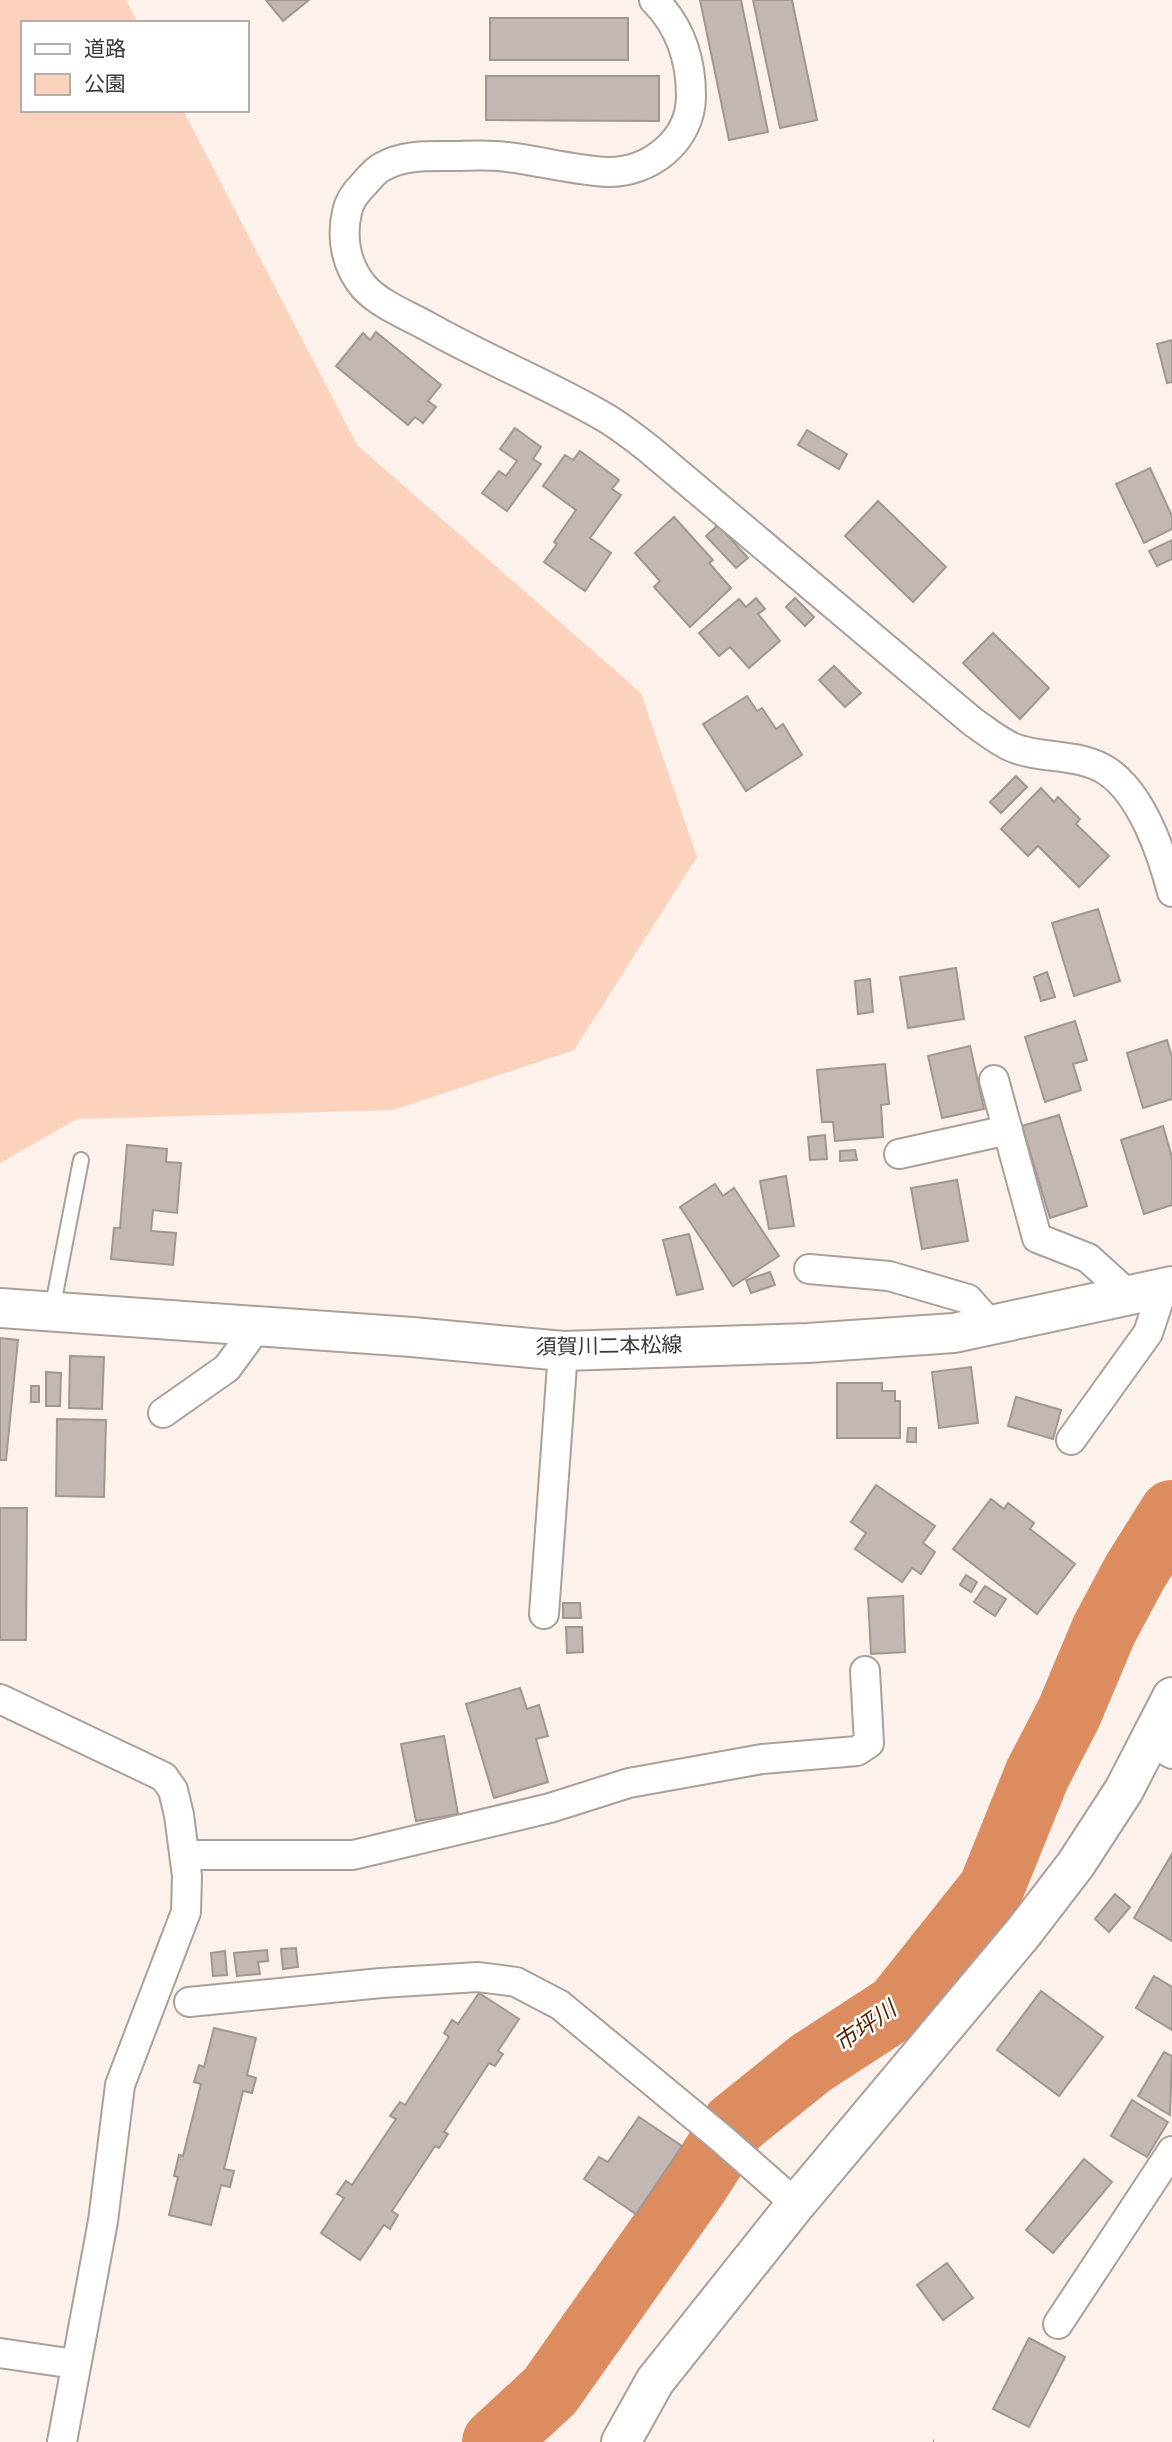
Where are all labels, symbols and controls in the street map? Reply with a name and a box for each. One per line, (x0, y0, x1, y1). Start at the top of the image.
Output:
legend (21, 21, 248, 112)
text: 道路 (84, 34, 126, 62)
text: 公園 (84, 69, 126, 97)
street label: 須賀川二本松線 (535, 1330, 683, 1360)
water label: 市坪川 (827, 1991, 904, 2058)

